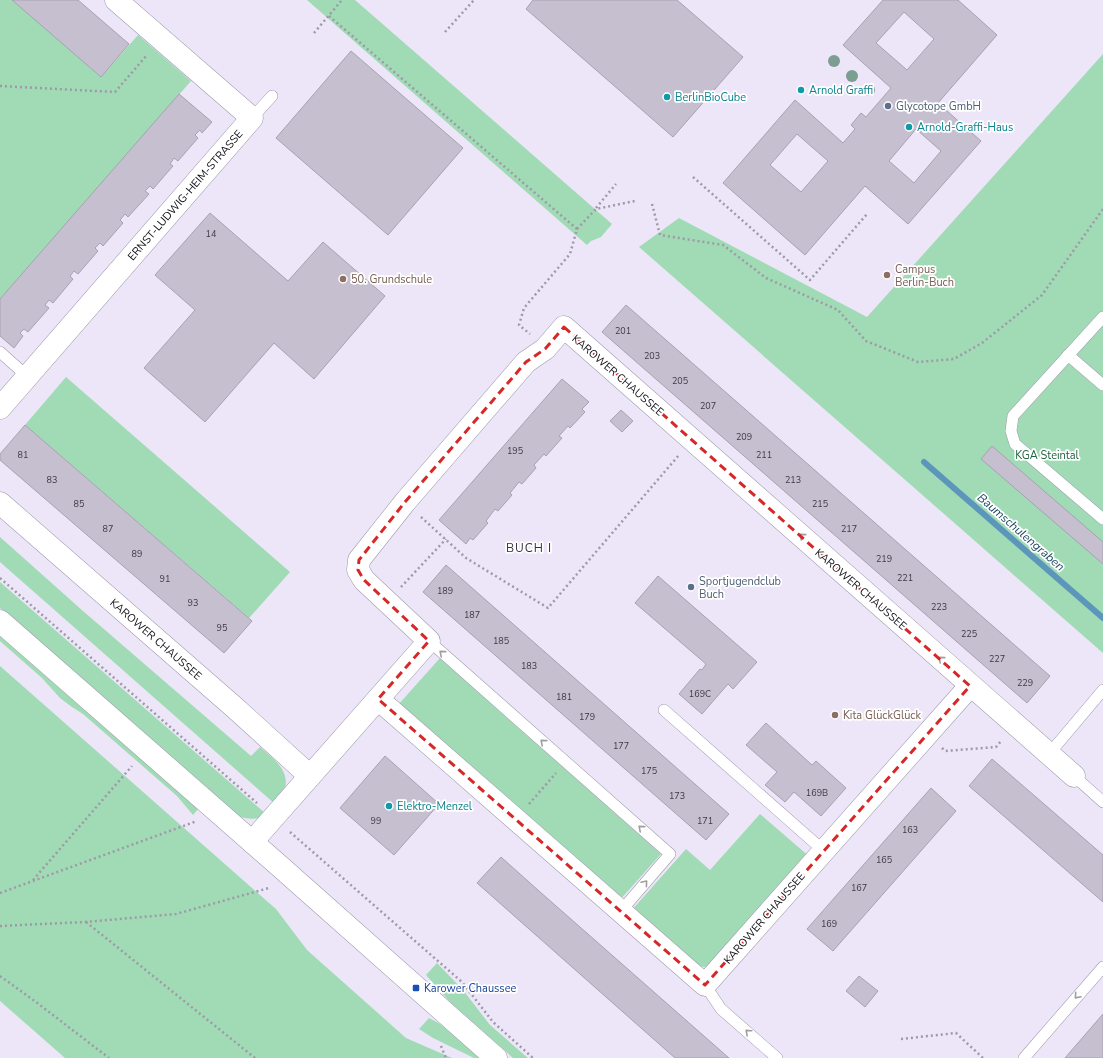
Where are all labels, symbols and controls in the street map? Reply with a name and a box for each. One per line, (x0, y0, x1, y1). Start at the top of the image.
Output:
place label: Arnold Graffi (809, 83, 873, 98)
marker: Arnold Graffi (796, 85, 806, 95)
place label: BerlinBioCube (675, 90, 746, 105)
marker: BerlinBioCube (662, 92, 672, 102)
place label: Glycotope GmbH (896, 99, 981, 114)
marker: Glycotope GmbH (883, 101, 893, 111)
place label: Arnold-Graffi-Haus (917, 120, 1013, 135)
marker: Arnold-Graffi-Haus (904, 122, 914, 132)
street label: ERNST-LUDWIG-HEIM-STRASSE (124, 127, 246, 264)
house number: 14 (206, 228, 217, 240)
place label: Campus Berlin-Buch (895, 262, 954, 290)
marker: Campus Berlin-Buch (882, 270, 892, 280)
place label: 50. Grundschule (351, 272, 432, 287)
marker: 50. Grundschule (338, 274, 348, 284)
house number: 201 (615, 325, 631, 337)
street label: KAROWER CHAUSSEE (569, 331, 667, 419)
house number: 203 (644, 350, 660, 362)
house number: 205 (672, 375, 688, 387)
house number: 207 (700, 400, 716, 412)
house number: 209 (736, 431, 752, 443)
house number: 195 (507, 445, 523, 457)
park label: KGA Steintal (1015, 448, 1080, 463)
house number: 81 (18, 449, 28, 461)
house number: 211 (756, 449, 772, 461)
house number: 83 (47, 474, 57, 486)
house number: 213 (785, 474, 801, 486)
water label: Baumschulengraben (974, 490, 1068, 575)
house number: 85 (74, 498, 84, 510)
house number: 215 (812, 498, 828, 510)
house number: 87 (103, 523, 113, 535)
house number: 217 (841, 523, 857, 535)
one-way arrow (799, 533, 807, 541)
district label: BUCH I (506, 540, 552, 556)
street label: KAROWER CHAUSSEE (812, 545, 910, 633)
house number: 89 (132, 548, 142, 560)
house number: 219 (876, 553, 892, 565)
house number: 221 (897, 572, 913, 584)
house number: 91 (160, 573, 170, 585)
place label: Sportjugendclub Buch (699, 574, 781, 602)
marker: Sportjugendclub Buch (686, 582, 696, 592)
house number: 189 (437, 585, 453, 597)
street label: KAROWER CHAUSSEE (107, 595, 205, 683)
house number: 93 (188, 597, 198, 609)
house number: 223 (931, 601, 947, 613)
house number: 187 (464, 609, 480, 621)
house number: 95 (217, 622, 227, 634)
house number: 225 (961, 628, 977, 640)
house number: 185 (493, 635, 509, 647)
one-way arrow (439, 650, 447, 657)
house number: 227 (989, 653, 1005, 665)
one-way arrow (939, 657, 946, 664)
house number: 183 (521, 660, 537, 672)
house number: 229 (1017, 677, 1033, 689)
house number: 169C (689, 688, 711, 700)
house number: 181 (556, 691, 572, 703)
place label: Kita GlückGlück (843, 708, 921, 723)
marker: Kita GlückGlück (830, 710, 840, 720)
house number: 179 (579, 711, 595, 723)
one-way arrow (540, 739, 548, 747)
house number: 177 (613, 740, 629, 752)
house number: 175 (641, 765, 657, 777)
house number: 169B (806, 787, 828, 799)
house number: 173 (669, 790, 685, 802)
place label: Elektro-Menzel (397, 799, 473, 814)
marker: Elektro-Menzel (384, 801, 394, 811)
house number: 99 (371, 815, 381, 827)
house number: 171 (697, 815, 713, 827)
house number: 163 (902, 824, 918, 836)
one-way arrow (638, 826, 645, 833)
house number: 165 (876, 854, 892, 866)
street label: KAROWER CHAUSSEE (720, 869, 808, 967)
one-way arrow (641, 880, 648, 887)
house number: 167 (851, 882, 867, 894)
house number: 169 (821, 918, 837, 930)
place label: Karower Chaussee (424, 981, 516, 996)
marker: Karower Chaussee (411, 983, 421, 993)
one-way arrow (1075, 992, 1082, 999)
one-way arrow (745, 1030, 752, 1037)

